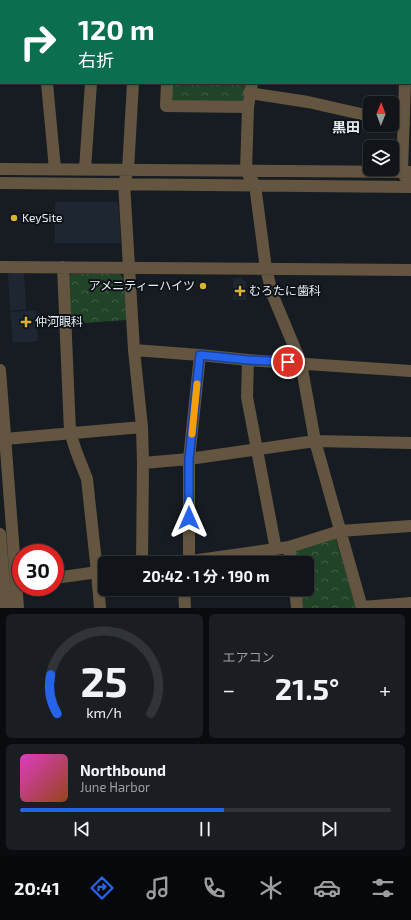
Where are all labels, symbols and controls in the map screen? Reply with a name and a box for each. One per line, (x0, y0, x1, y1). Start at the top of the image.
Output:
text: 120 m (78, 12, 155, 46)
icon: right (12, 16, 64, 68)
text: 右折 (78, 49, 114, 71)
north arrow (363, 96, 399, 132)
map controls (363, 96, 399, 176)
district label: 黒田 (332, 118, 360, 135)
button: layers (363, 140, 399, 176)
place label: KeySite (22, 210, 62, 224)
marker: KeySite (9, 213, 19, 223)
place label: アメニティーハイツ (89, 278, 195, 292)
marker: アメニティーハイツ (198, 281, 208, 291)
place label: むろたに歯科 (249, 283, 321, 297)
marker: むろたに歯科 (234, 285, 246, 297)
place label: 仲河眼科 (35, 314, 83, 328)
marker: 仲河眼科 (20, 316, 32, 328)
pin (271, 345, 305, 379)
icon: arrive (277, 351, 299, 373)
position arrow (168, 497, 210, 539)
speed limit sign: 30 (12, 544, 64, 596)
text: 20:42 · 1 分 · 190 m (143, 567, 269, 585)
text: エアコン (223, 649, 275, 665)
text: 25 (81, 655, 128, 705)
text: 21.5° (275, 670, 339, 706)
text: − (223, 676, 235, 702)
text: + (379, 676, 391, 702)
text: km/h (87, 704, 122, 721)
text: Northbound (80, 761, 166, 779)
text: June Harbor (80, 779, 150, 795)
icon: previous (71, 818, 93, 840)
icon: pause (194, 818, 216, 840)
icon: next (318, 818, 340, 840)
icon: directions (88, 874, 116, 902)
icon: music (144, 874, 172, 902)
icon: phone (200, 874, 228, 902)
icon: climate (257, 874, 285, 902)
icon: car (313, 874, 341, 902)
icon: filters (369, 874, 397, 902)
text: 20:41 (14, 877, 60, 899)

